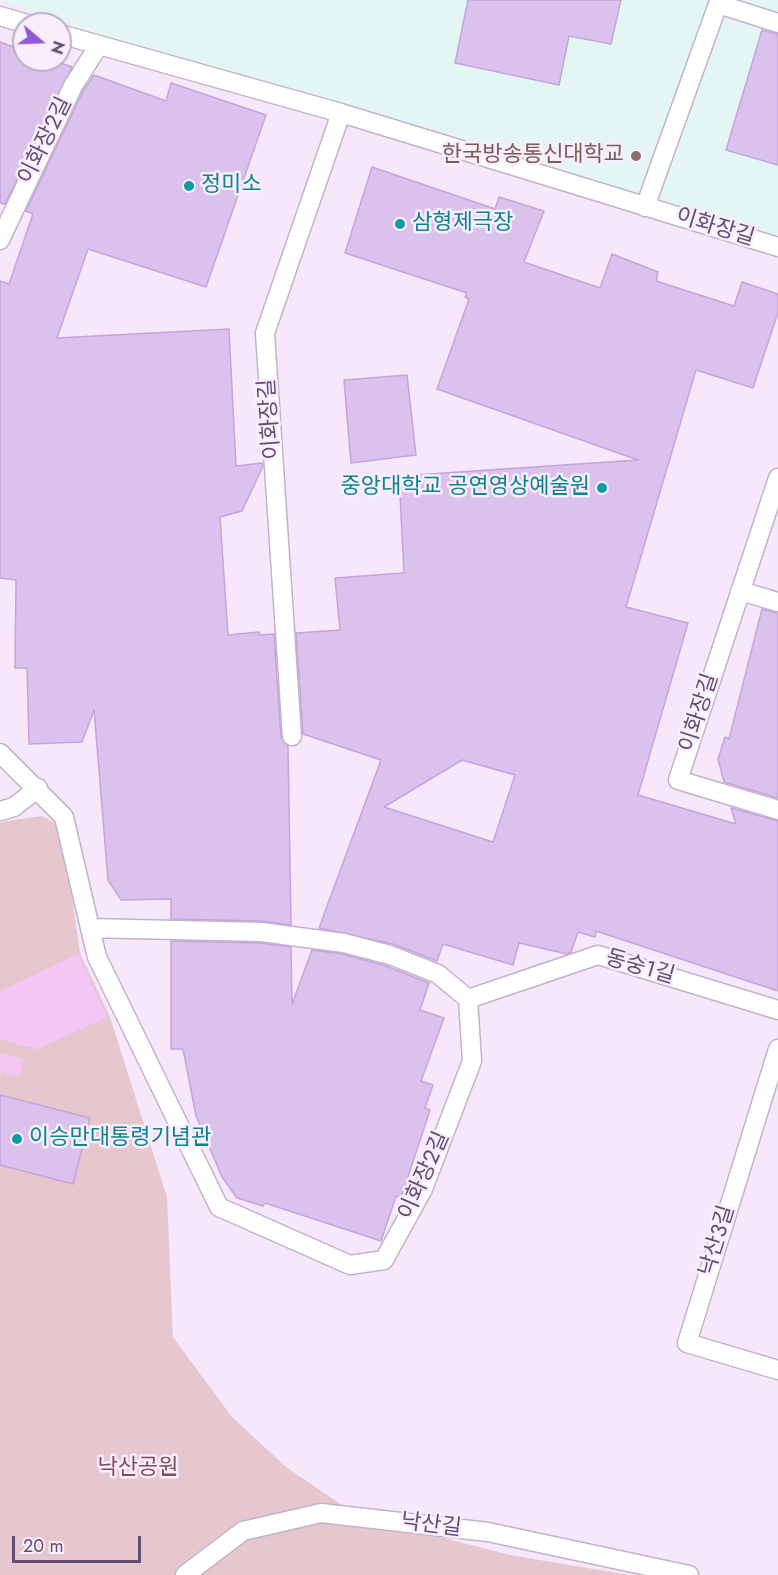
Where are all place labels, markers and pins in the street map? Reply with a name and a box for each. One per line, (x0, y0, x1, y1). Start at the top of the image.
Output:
place label: 한국방송통신대학교 (442, 143, 624, 169)
marker: 한국방송통신대학교 (629, 149, 643, 163)
place label: 정미소 (201, 173, 262, 199)
marker: 정미소 (182, 179, 196, 193)
place label: 삼형제극장 (412, 211, 513, 237)
marker: 삼형제극장 (393, 217, 407, 231)
place label: 중앙대학교 공연영상예술원 (341, 475, 590, 501)
marker: 중앙대학교 공연영상예술원 (595, 481, 609, 495)
place label: 이승만대통령기념관 (29, 1126, 211, 1152)
marker: 이승만대통령기념관 (10, 1132, 24, 1146)

